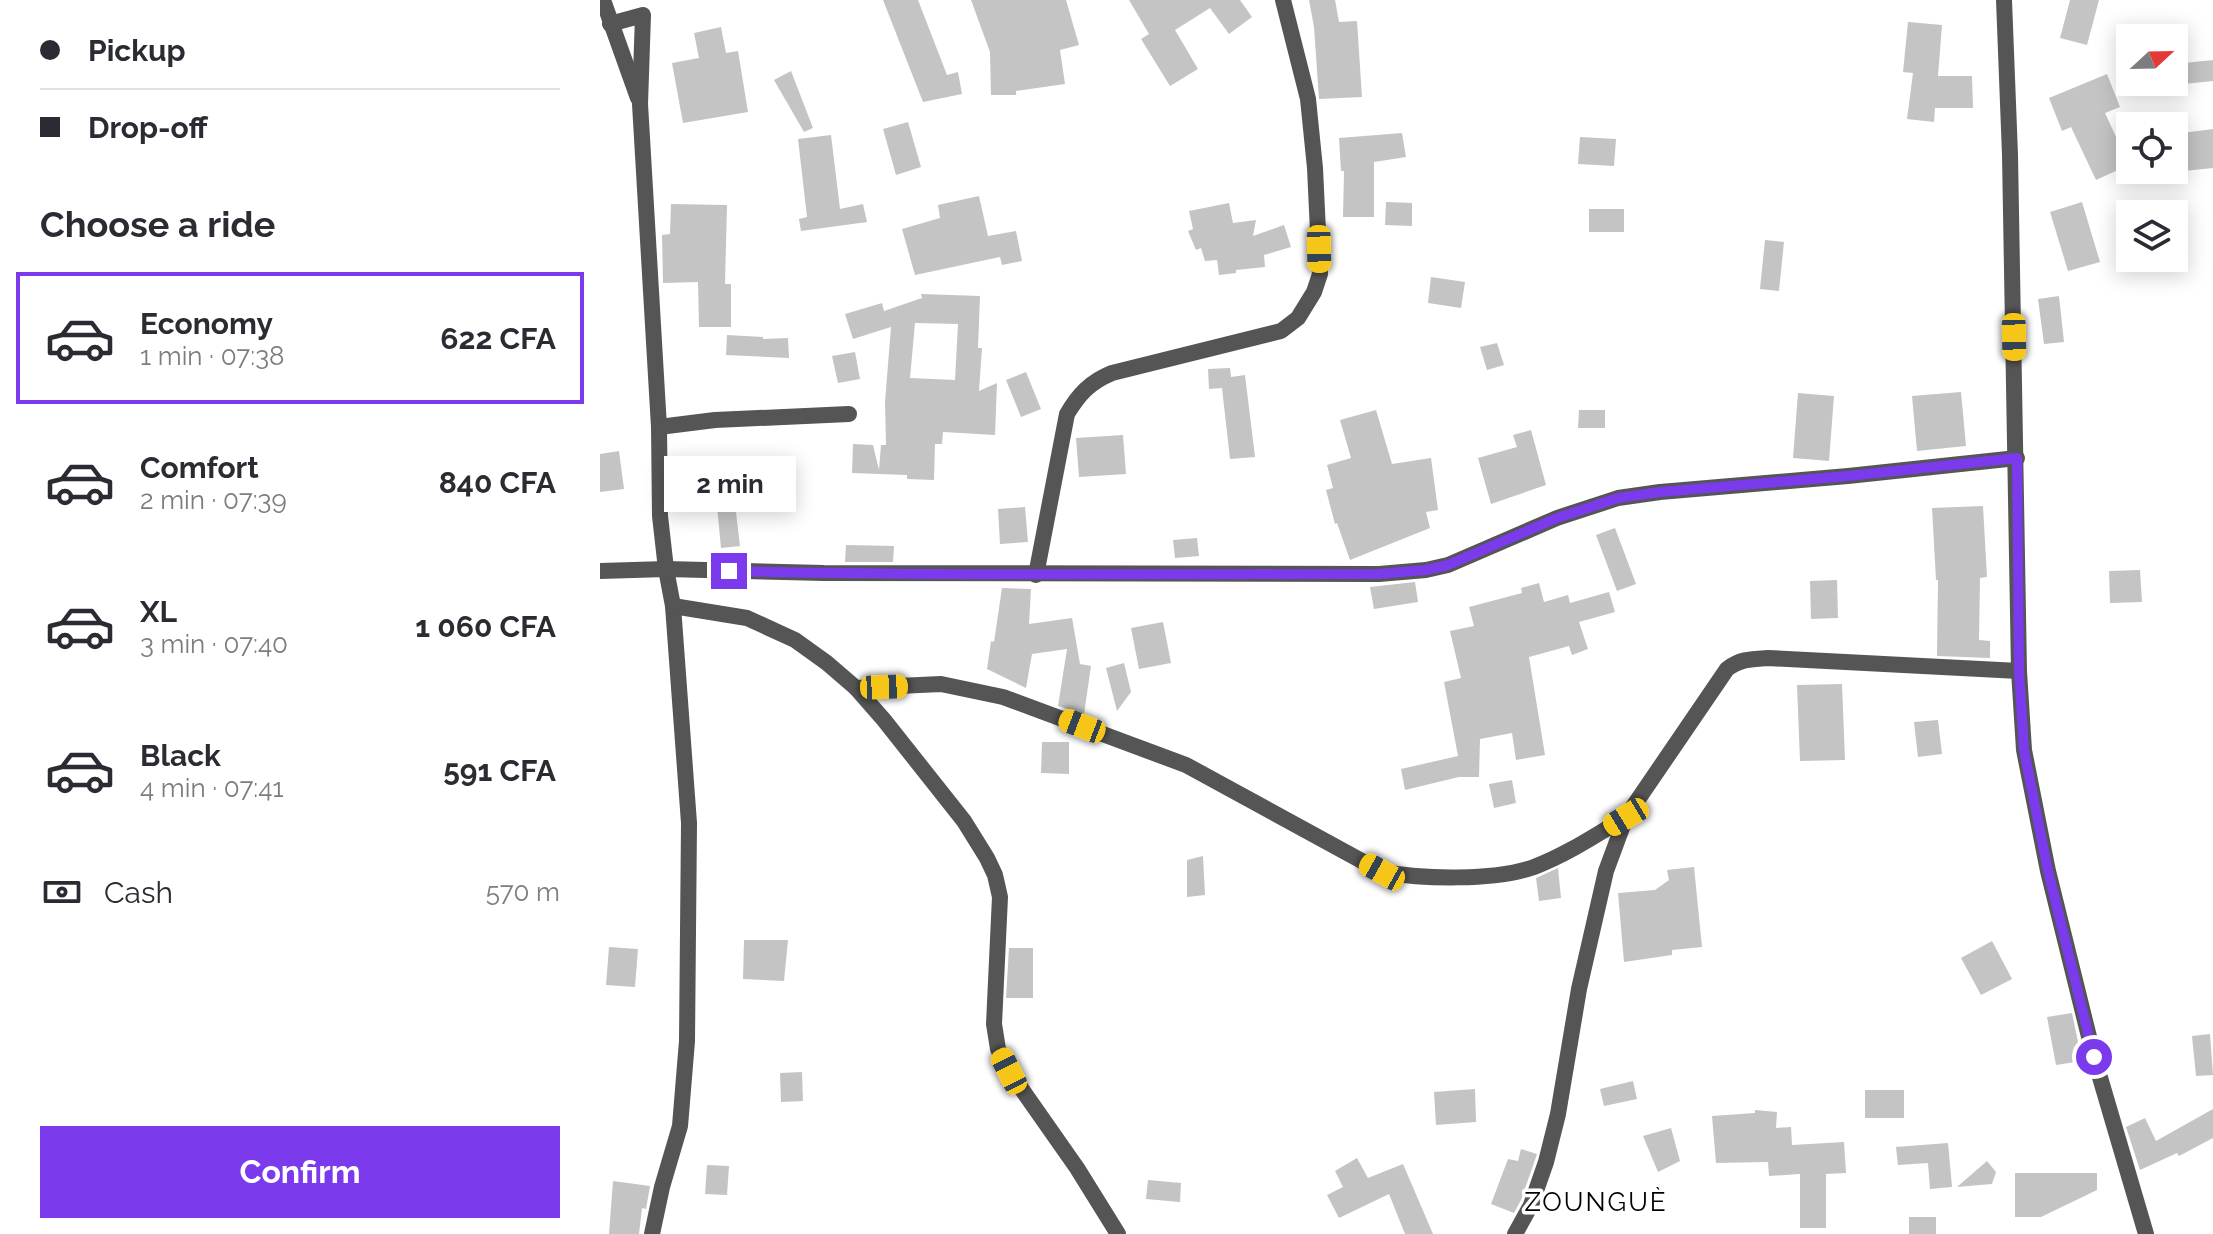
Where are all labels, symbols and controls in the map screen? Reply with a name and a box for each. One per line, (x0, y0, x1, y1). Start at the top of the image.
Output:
north arrow (2116, 24, 2188, 96)
map controls (2116, 24, 2188, 272)
text: Pickup (88, 33, 186, 68)
text: Drop-off (88, 110, 208, 145)
button: locate (2116, 112, 2188, 184)
button: layers (2116, 200, 2188, 272)
text: Choose a ride (40, 203, 275, 245)
car (1307, 225, 1331, 273)
icon: car (44, 302, 116, 374)
text: Economy (140, 306, 273, 341)
car (2002, 313, 2026, 361)
text: 622 CFA (440, 321, 556, 356)
text: 1 min · 07:38 (140, 341, 284, 371)
icon: car (44, 446, 116, 518)
text: Comfort (140, 450, 259, 485)
callout: 2 min (663, 455, 795, 511)
text: 840 CFA (439, 465, 556, 500)
text: 2 min (696, 469, 764, 499)
text: 2 min · 07:39 (140, 485, 287, 515)
route end (711, 553, 747, 589)
icon: car (44, 590, 116, 662)
text: XL (140, 594, 177, 629)
text: 1 060 CFA (415, 609, 556, 644)
text: 3 min · 07:40 (140, 629, 288, 659)
car (860, 674, 908, 700)
car (1055, 706, 1109, 746)
icon: car (44, 734, 116, 806)
text: Black (140, 738, 221, 773)
text: 591 CFA (443, 753, 556, 788)
text: 4 min · 07:41 (140, 773, 284, 803)
car (1599, 794, 1653, 840)
car (1355, 850, 1409, 894)
icon: cash (40, 870, 84, 914)
text: Cash (104, 875, 173, 910)
text: 570 m (486, 877, 560, 907)
route start (2076, 1039, 2112, 1075)
car (987, 1044, 1031, 1098)
button: Confirm (40, 1126, 560, 1218)
district label: ZOUNGUÈ (1524, 1187, 1668, 1217)

